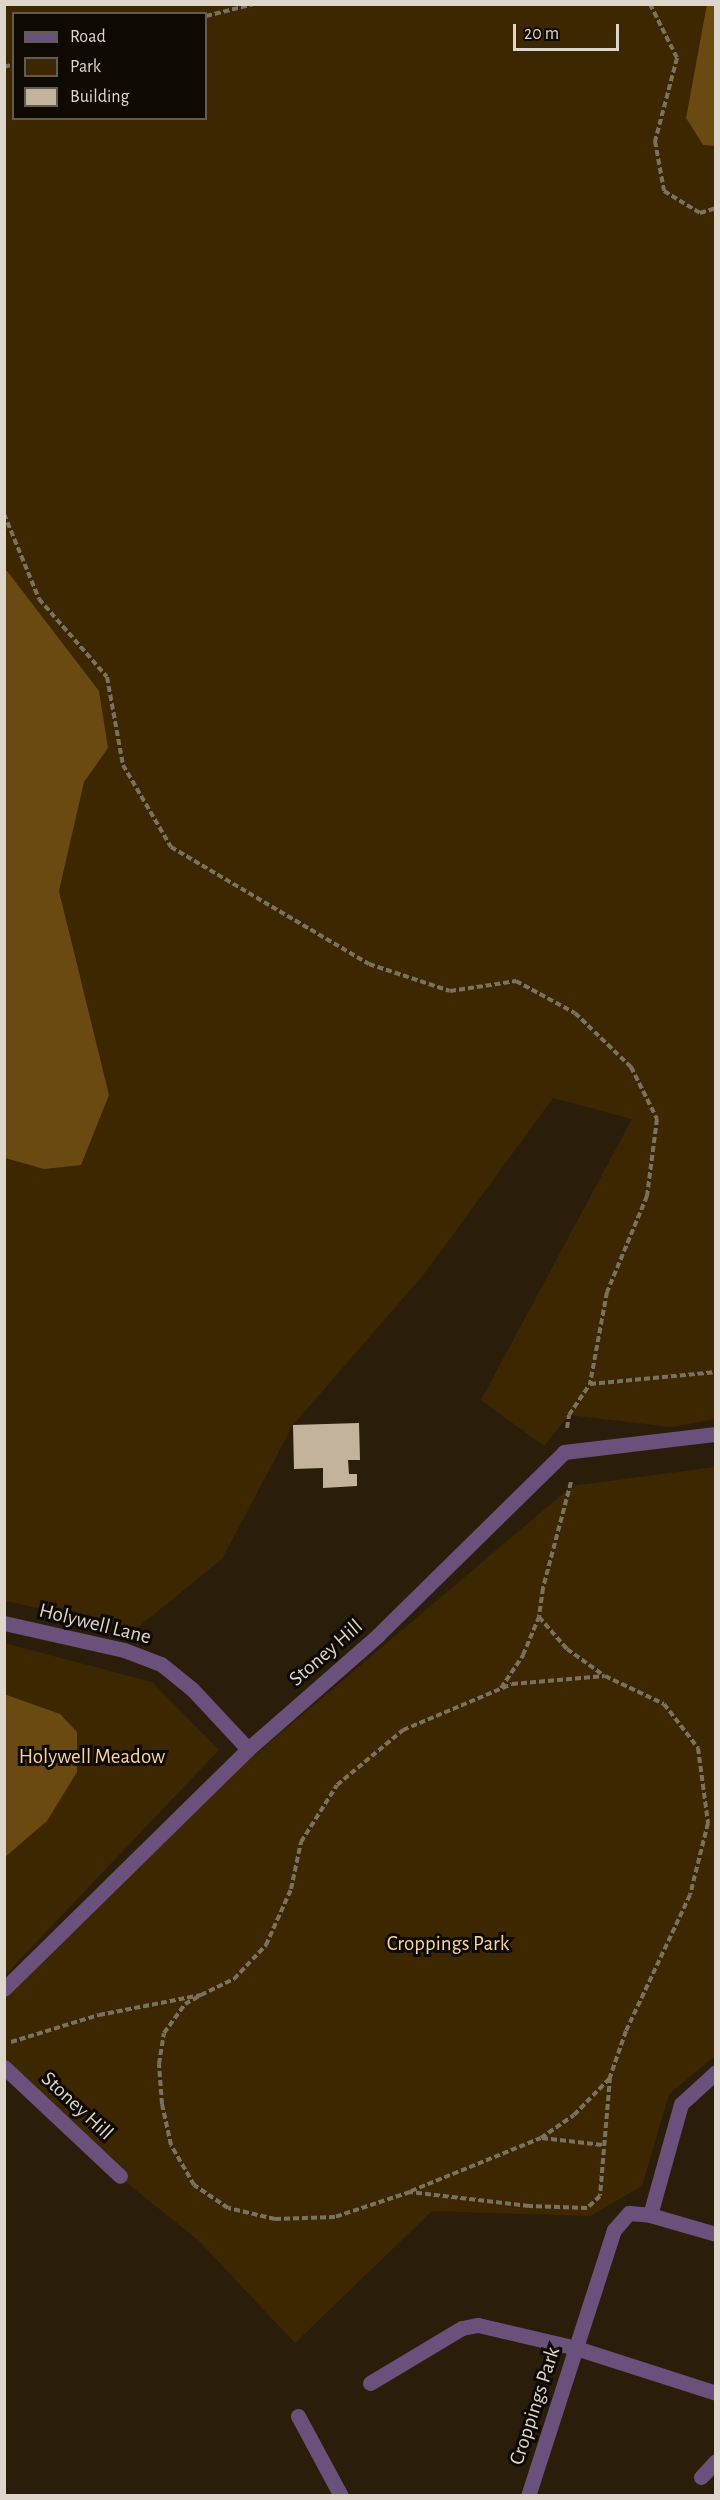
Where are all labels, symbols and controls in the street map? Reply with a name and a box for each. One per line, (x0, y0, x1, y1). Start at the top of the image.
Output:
legend (12, 12, 207, 120)
scale bar (516, 12, 622, 50)
text: 20 m (524, 25, 559, 43)
text: Road (70, 28, 106, 46)
text: Park (70, 58, 101, 76)
text: Building (70, 88, 129, 106)
street label: Holywell Lane (36, 1598, 154, 1650)
street label: Stoney Hill (284, 1614, 368, 1692)
park label: Holywell Meadow (19, 1744, 165, 1770)
park label: Croppings Park (387, 1931, 509, 1957)
street label: Stoney Hill (36, 2066, 118, 2146)
street label: Croppings Park (504, 2344, 566, 2468)

